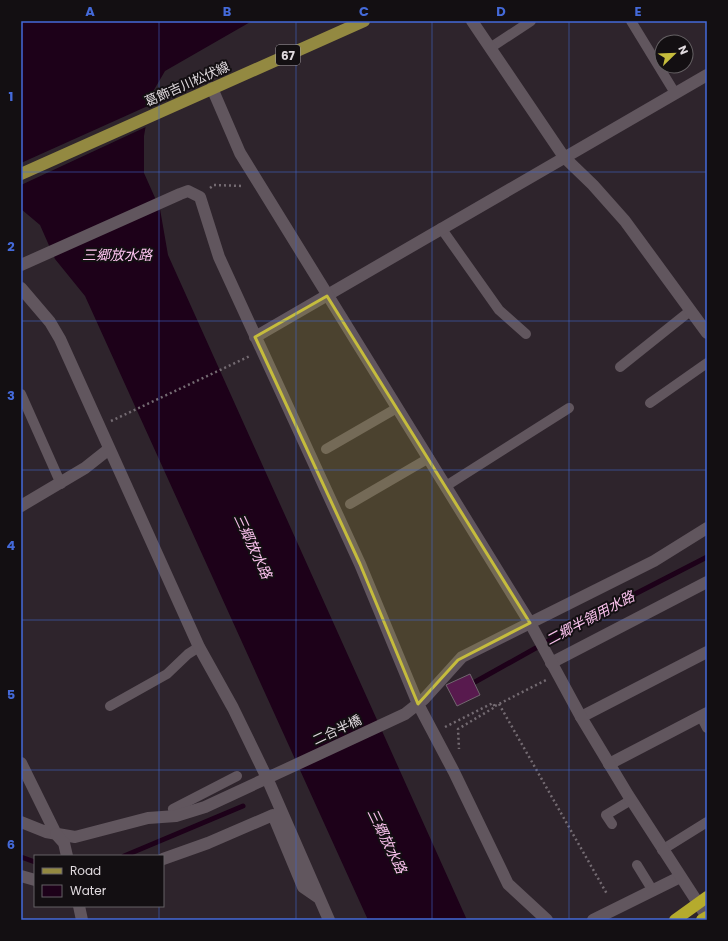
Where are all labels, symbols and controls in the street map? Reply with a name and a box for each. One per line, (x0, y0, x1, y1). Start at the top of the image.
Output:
text: A (85, 2, 95, 21)
text: B (223, 2, 232, 21)
text: C (359, 2, 369, 21)
text: D (496, 2, 506, 21)
text: E (634, 2, 642, 21)
north arrow (654, 34, 694, 74)
text: N (674, 43, 692, 57)
road number: 67 (276, 45, 300, 65)
street label: 葛飾吉川松伏線 (142, 57, 232, 111)
text: 1 (9, 87, 13, 106)
text: 2 (7, 237, 15, 256)
water label: 三郷放水路 (82, 245, 153, 265)
text: 3 (7, 386, 15, 405)
water label: 三郷放水路 (229, 510, 277, 583)
text: 4 (7, 536, 16, 555)
water label: 二郷半領用水路 (542, 586, 639, 650)
text: 5 (7, 685, 15, 704)
street label: 二合半橋 (309, 710, 365, 750)
water label: 三郷放水路 (363, 805, 412, 878)
text: 6 (7, 835, 15, 854)
legend (34, 855, 164, 907)
text: Road (70, 862, 101, 879)
text: Water (70, 882, 107, 899)

